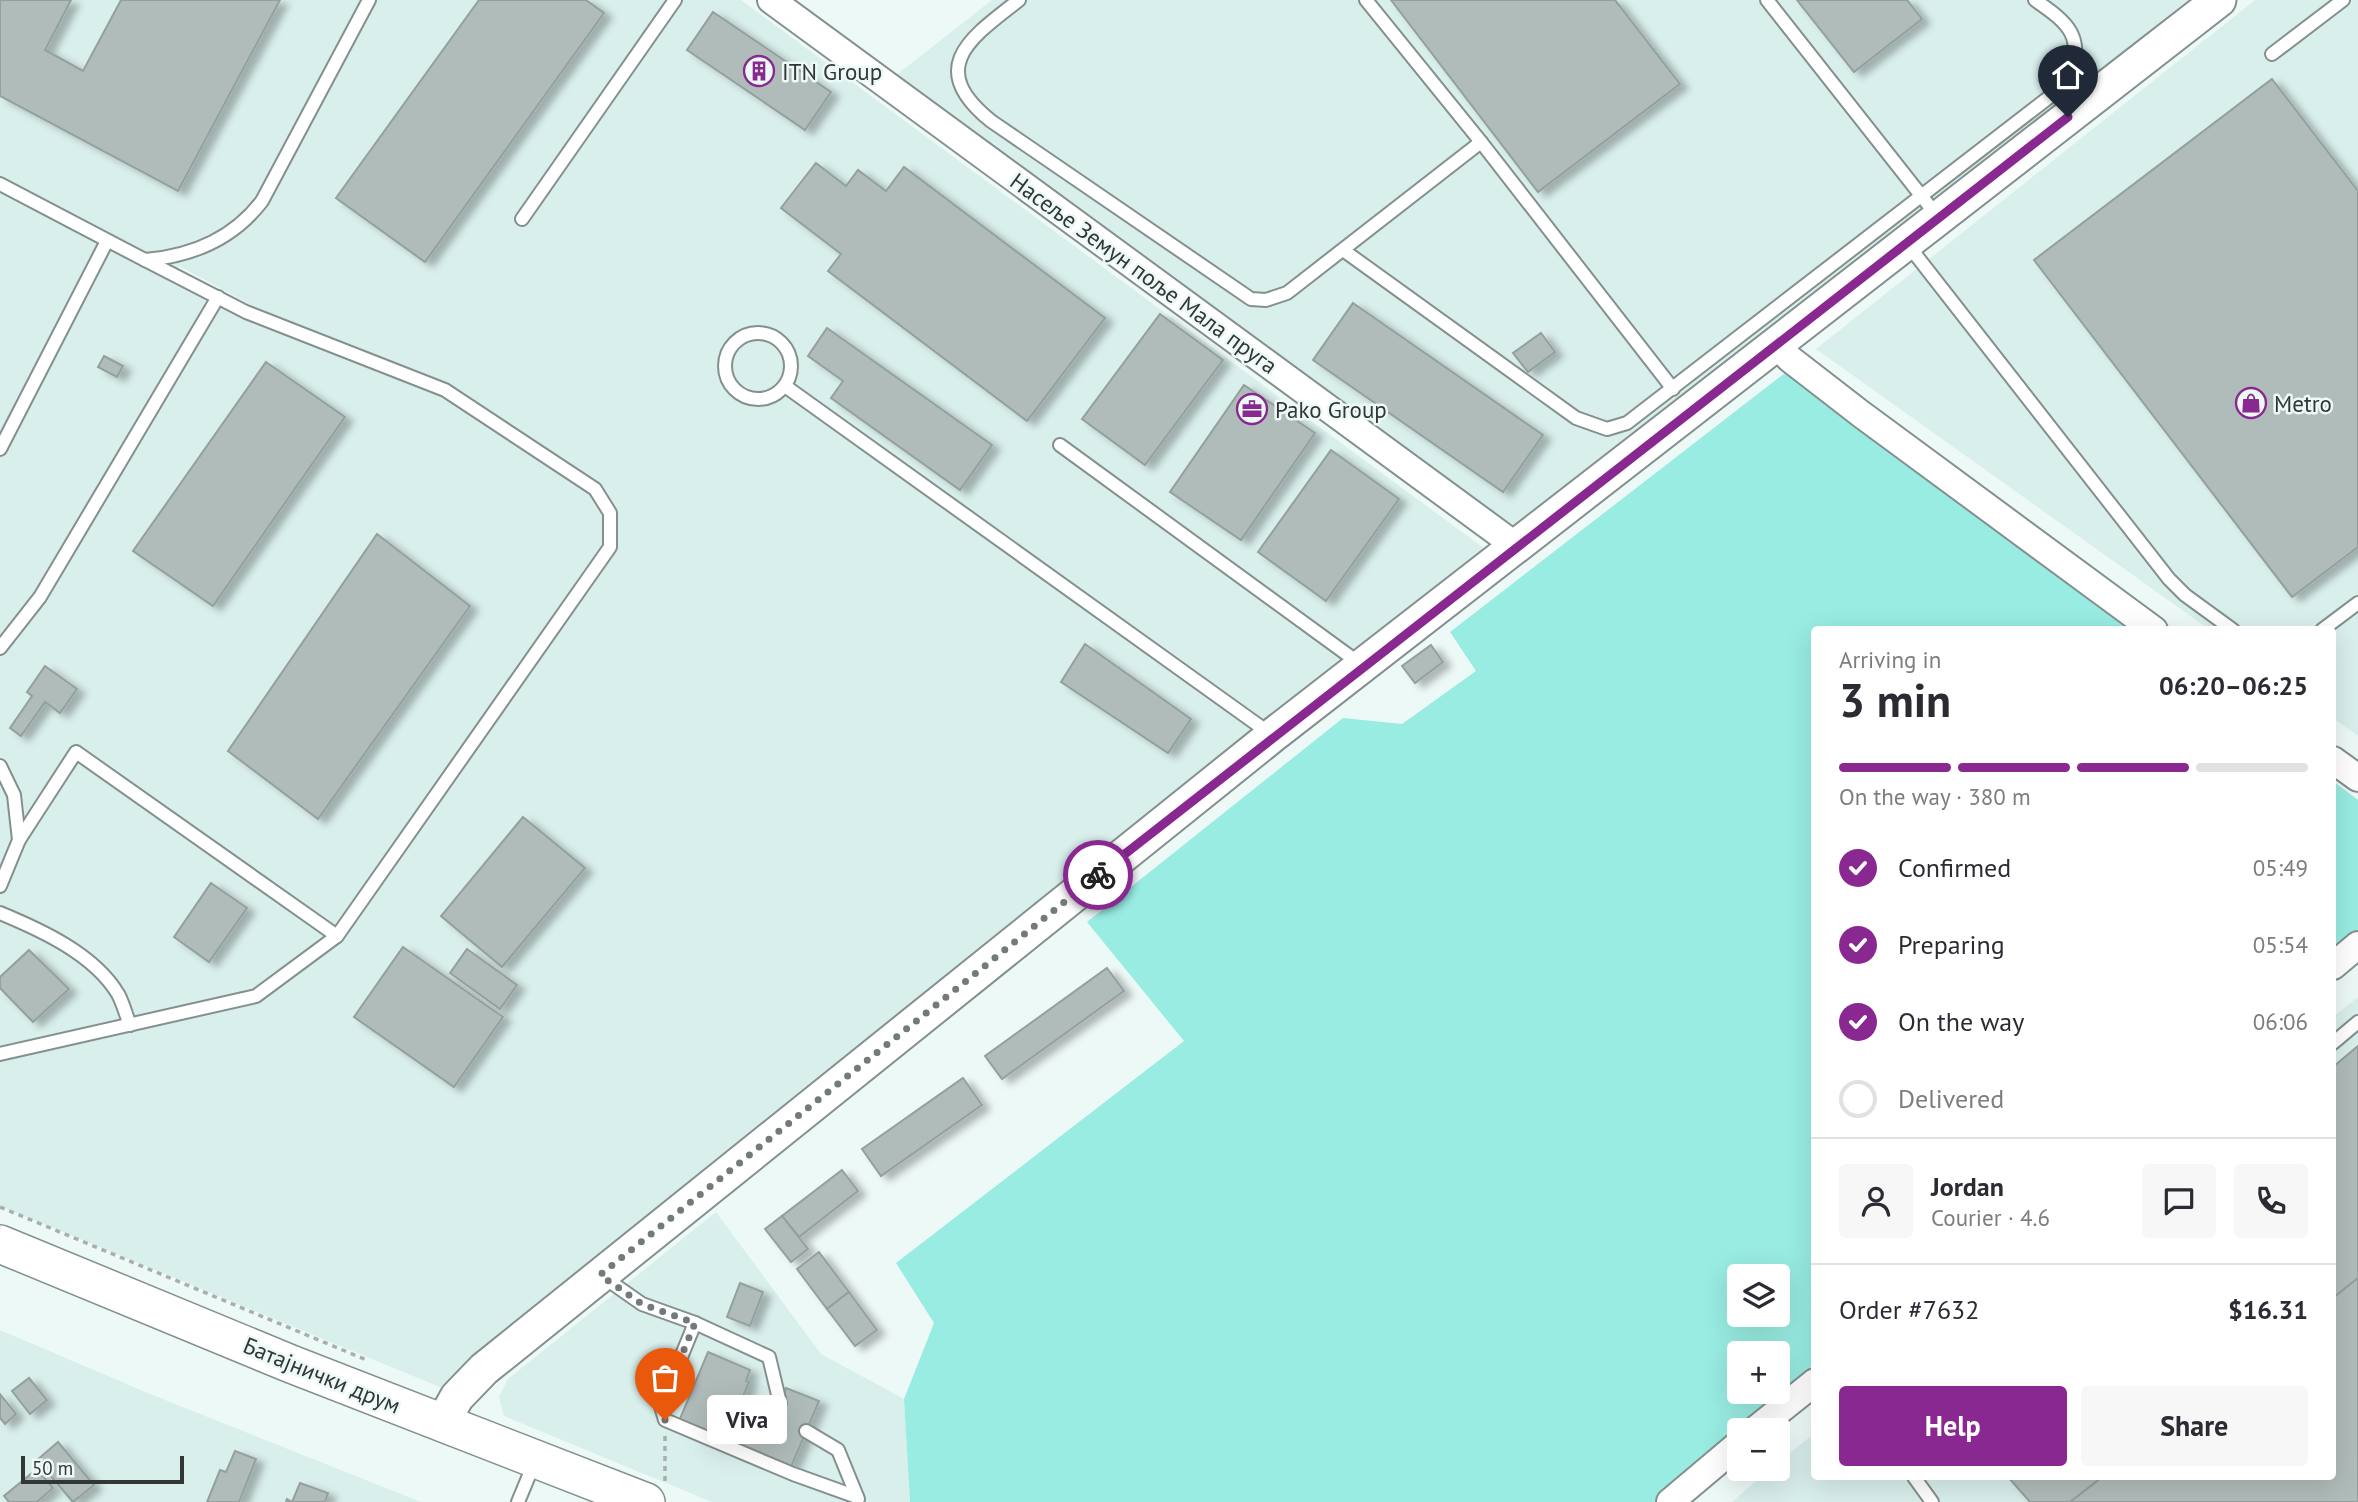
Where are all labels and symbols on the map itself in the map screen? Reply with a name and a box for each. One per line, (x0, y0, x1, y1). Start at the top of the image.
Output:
pin (2038, 45, 2098, 117)
building icon: ITN Group (742, 54, 776, 88)
place label: ITN Group (782, 57, 882, 86)
street label: Насеље Земун поље Мала пруга (1005, 166, 1283, 380)
shop icon: Metro (2234, 386, 2268, 420)
place label: Metro (2274, 389, 2332, 418)
office icon: Pako Group (1235, 392, 1269, 426)
place label: Pako Group (1275, 395, 1387, 424)
courier (1063, 840, 1133, 910)
street label: Батајнички друм (239, 1330, 405, 1420)
pin (635, 1348, 695, 1420)
callout: Viva (707, 1396, 788, 1444)
scale bar (21, 1453, 184, 1485)

